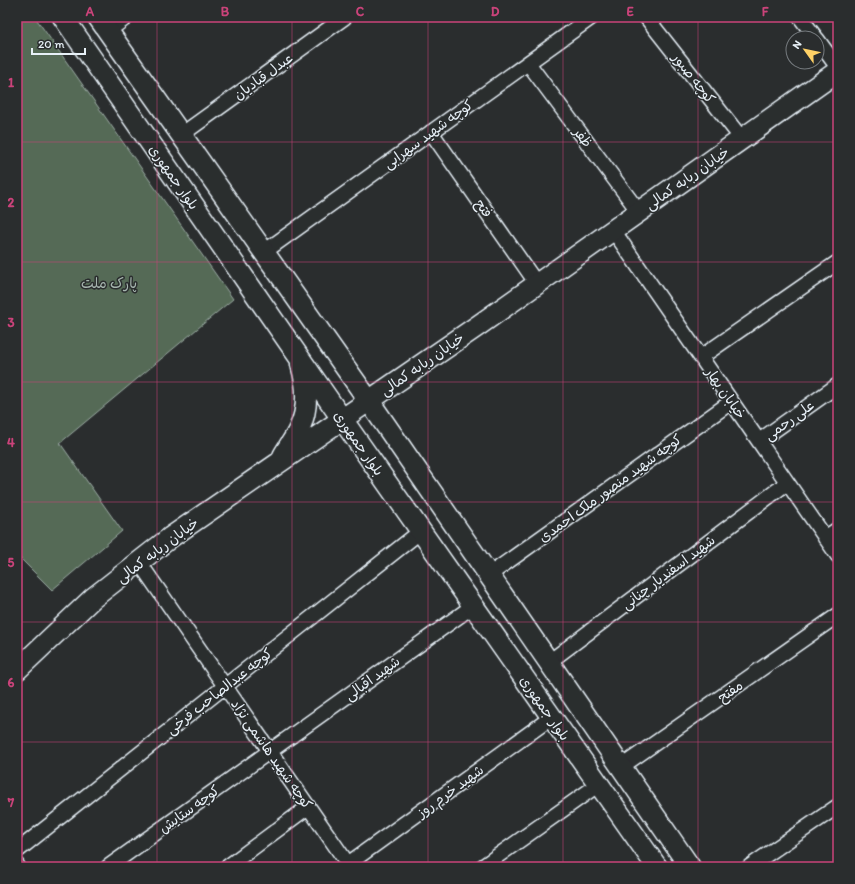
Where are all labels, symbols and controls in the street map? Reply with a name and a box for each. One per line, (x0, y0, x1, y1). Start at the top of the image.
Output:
text: A (85, 4, 95, 19)
text: B (221, 4, 230, 19)
text: C (356, 4, 365, 19)
text: D (491, 4, 500, 19)
text: E (626, 4, 634, 19)
text: F (762, 4, 769, 19)
scale bar (32, 30, 85, 56)
north arrow (785, 30, 825, 70)
text: 20 m (38, 37, 65, 51)
text: N (790, 38, 805, 51)
street label: عبدل قبادیان (230, 49, 296, 104)
street label: کوچه صبور (667, 49, 719, 108)
text: 1 (8, 75, 14, 90)
street label: کوچه شهید سهرابی (380, 96, 477, 173)
street label: ظفر (569, 123, 596, 151)
street label: بلوار جمهوری (144, 141, 202, 214)
street label: خیابان ربابه کمالی (642, 143, 732, 214)
text: 2 (8, 195, 15, 210)
street label: فتح (470, 196, 496, 221)
park label: پارک ملت (81, 275, 137, 293)
text: 3 (7, 315, 15, 330)
street label: خیابان ربابه کمالی (377, 329, 467, 400)
street label: خیابان بهار (701, 363, 749, 422)
street label: علی رحمی (761, 397, 818, 444)
street label: بلوار جمهوری (329, 407, 387, 480)
street label: کوچه شهید منصور ملک احمدی (535, 431, 686, 547)
text: 4 (7, 435, 15, 450)
street label: خیابان ربابه کمالی (113, 514, 202, 587)
street label: شهید اسفندیار چنانی (618, 532, 719, 614)
text: 5 (8, 555, 15, 570)
street label: کوچه عبدالصاحب فرخی (163, 645, 277, 739)
street label: شهید اقبالی (341, 653, 403, 704)
street label: بلوار جمهوری (515, 672, 573, 745)
text: 6 (8, 675, 15, 690)
street label: مفتح (714, 677, 747, 707)
street label: کوچه شهید هاشمی نژاد (226, 696, 316, 813)
street label: شهید خرم روز (413, 761, 489, 824)
street label: کوچه ستایش (156, 782, 223, 838)
text: 7 (7, 795, 15, 810)

